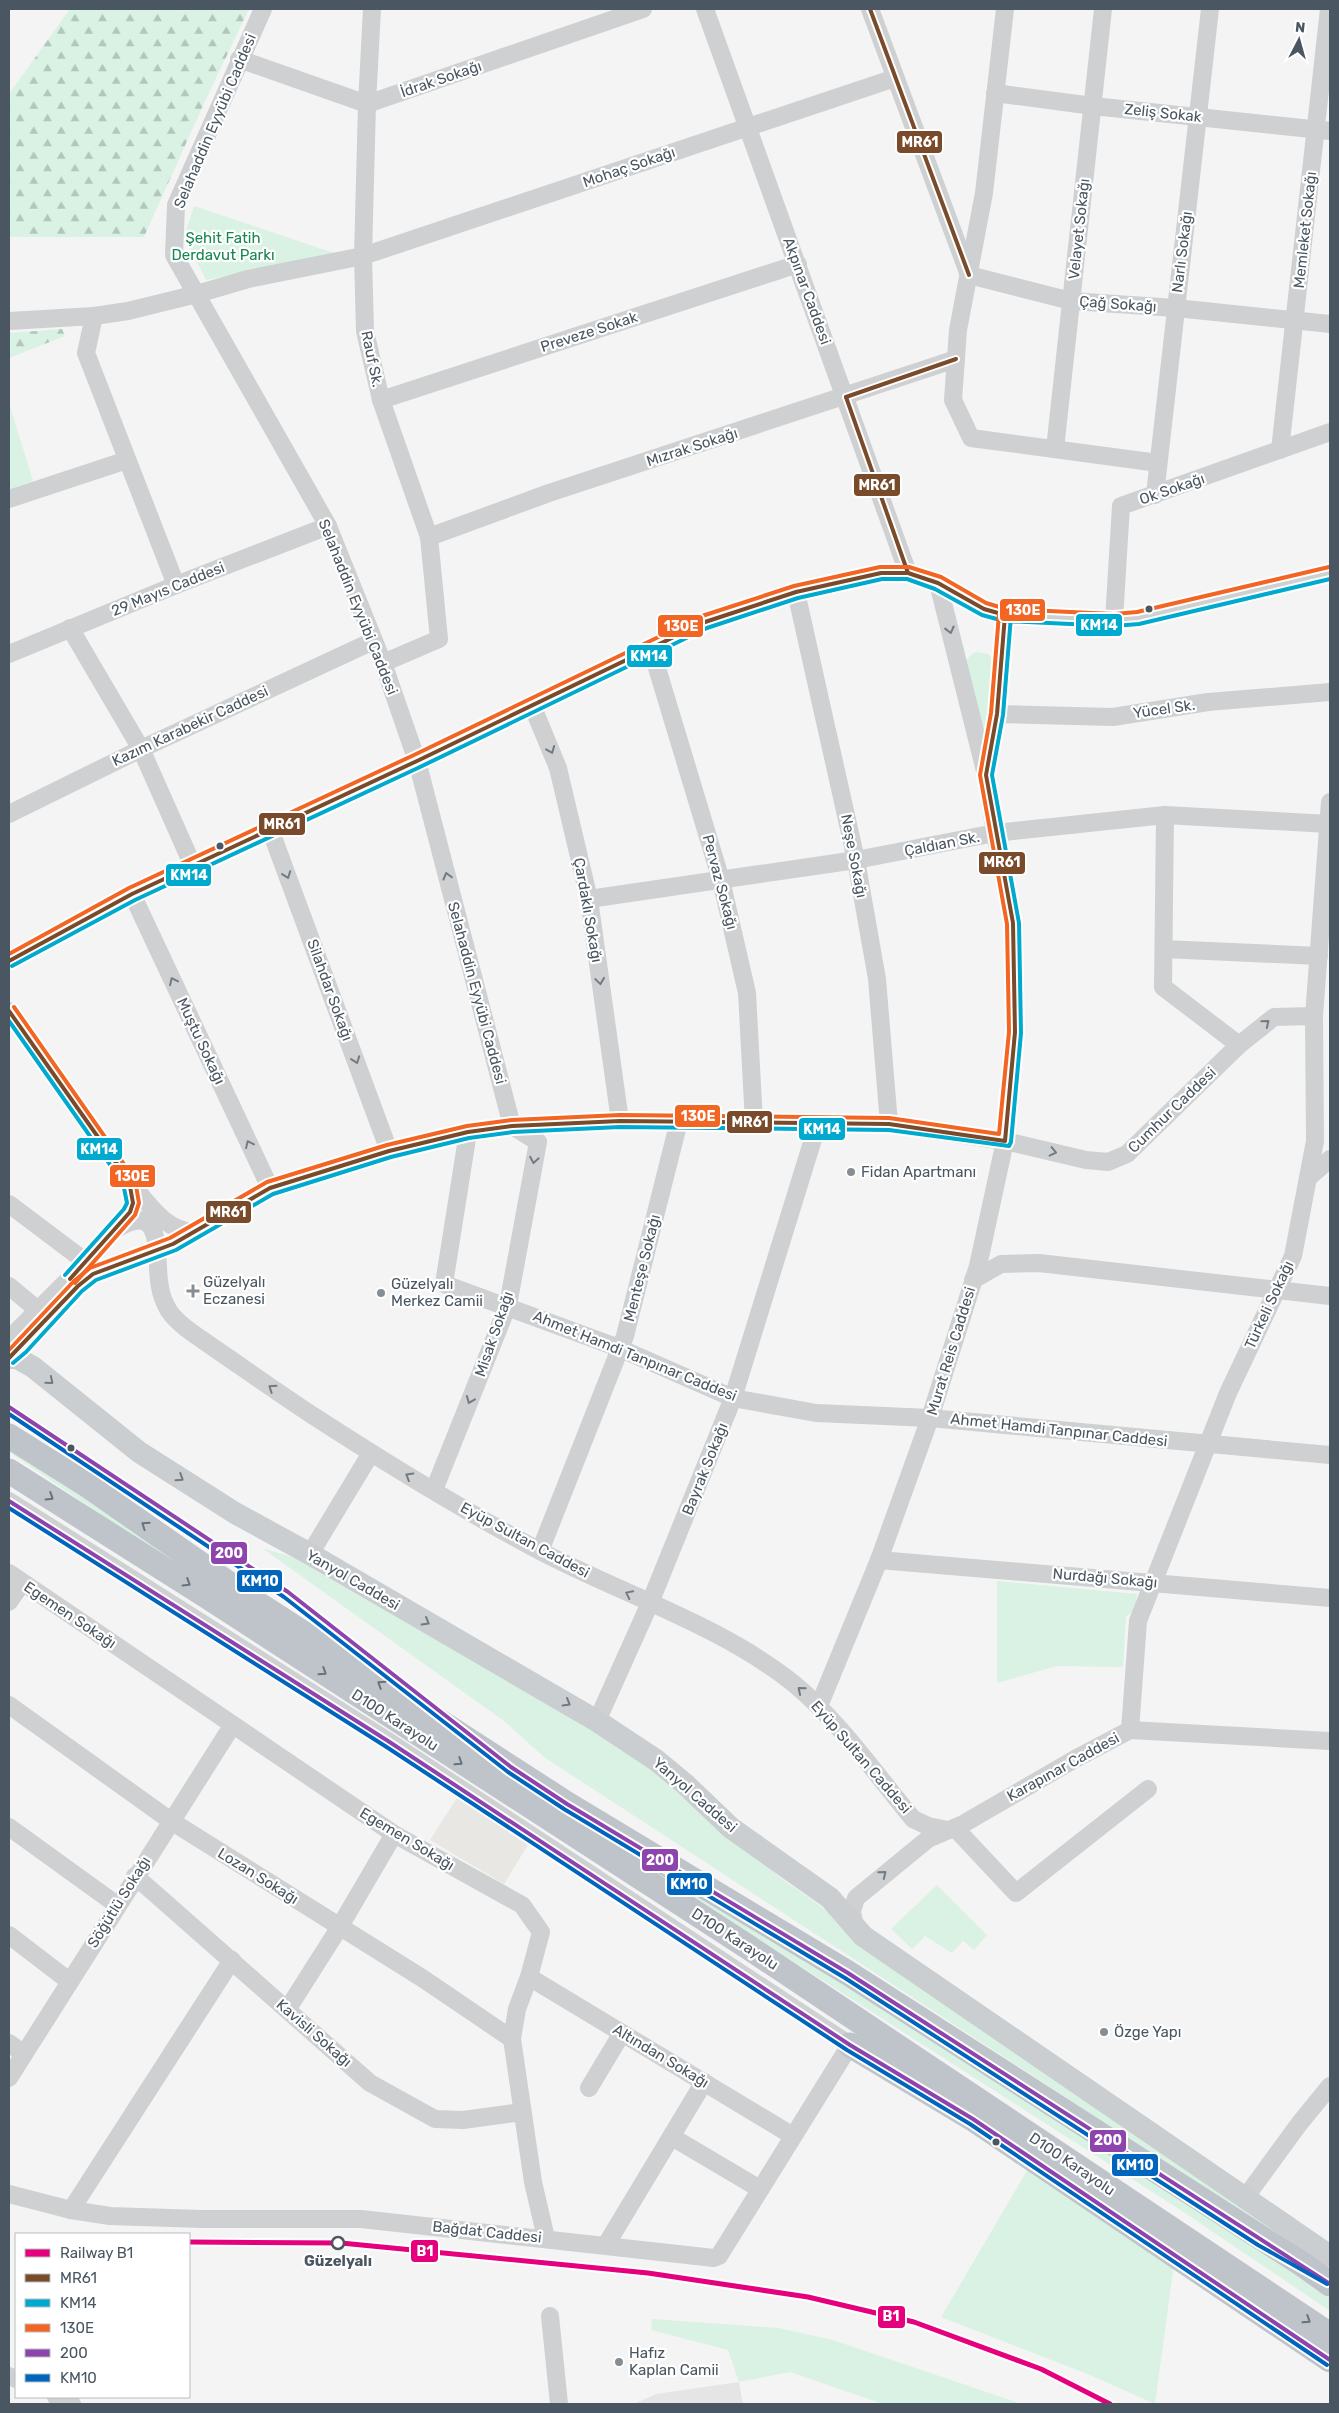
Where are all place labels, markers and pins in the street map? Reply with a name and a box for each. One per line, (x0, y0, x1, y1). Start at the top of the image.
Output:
unlabelled marker (1144, 604, 1154, 614)
unlabelled marker (215, 841, 225, 851)
place label: Fidan Apartmanı (861, 1163, 976, 1181)
marker: Fidan Apartmanı (845, 1166, 857, 1178)
place label: Güzelyalı Eczanesi (203, 1273, 265, 1308)
place label: Güzelyalı Merkez Camii (391, 1275, 483, 1310)
marker: Güzelyalı Eczanesi (187, 1285, 199, 1297)
marker: Güzelyalı Merkez Camii (375, 1287, 387, 1299)
unlabelled marker (66, 1443, 76, 1453)
place label: Özge Yapı (1114, 2023, 1181, 2041)
marker: Özge Yapı (1098, 2026, 1110, 2038)
unlabelled marker (991, 2137, 1001, 2147)
marker: Güzelyalı (331, 2236, 345, 2250)
place label: Güzelyalı (304, 2252, 372, 2270)
place label: Hafız Kaplan Camii (629, 2344, 719, 2379)
marker: Hafız Kaplan Camii (613, 2356, 625, 2368)

